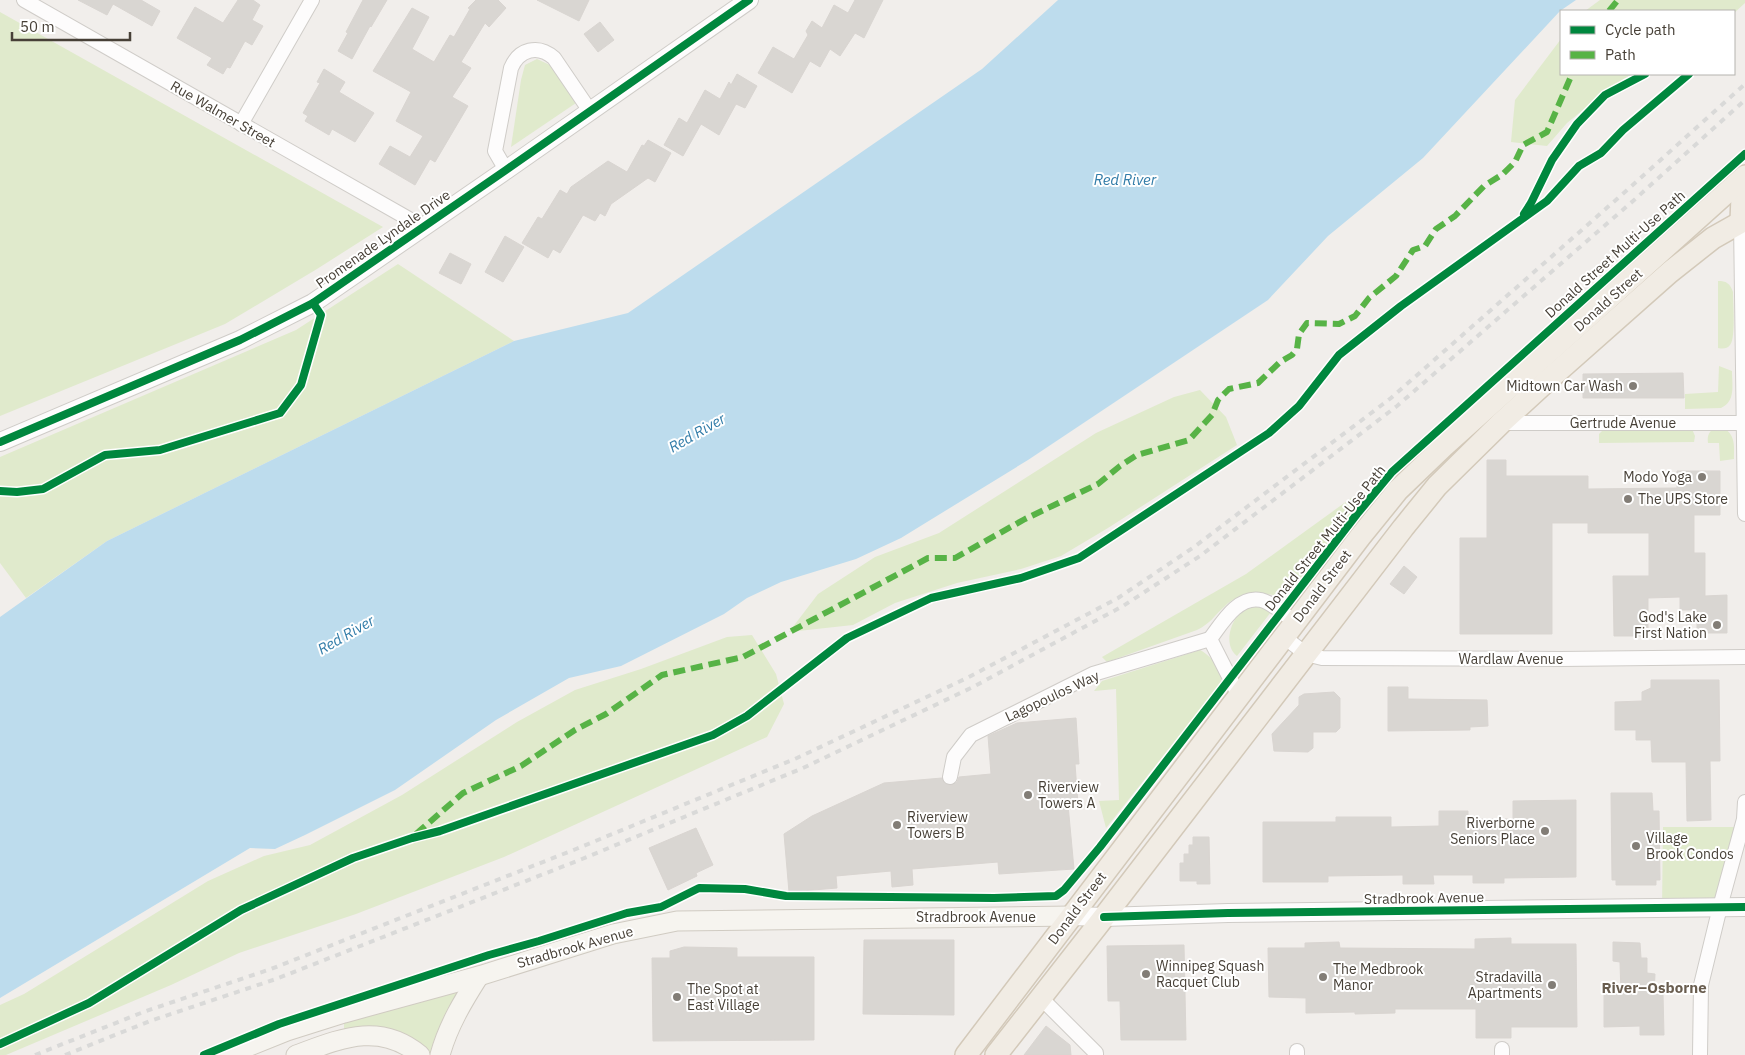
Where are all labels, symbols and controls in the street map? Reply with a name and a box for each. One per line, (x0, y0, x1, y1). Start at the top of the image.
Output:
scale bar (12, 10, 130, 42)
legend (1560, 10, 1735, 75)
text: 50 m (20, 17, 55, 36)
text: Cycle path (1605, 20, 1676, 39)
text: Path (1605, 45, 1636, 64)
street label: Rue Walmer Street (167, 77, 279, 151)
water label: Red River (1094, 170, 1157, 189)
street label: Promenade Lyndale Drive (312, 186, 454, 292)
street label: Donald Street Multi-Use Path (1542, 187, 1688, 321)
street label: Donald Street (1570, 265, 1646, 335)
place label: Midtown Car Wash (1506, 377, 1623, 395)
marker: Midtown Car Wash (1627, 380, 1639, 392)
water label: Red River (665, 408, 729, 456)
street label: Gertrude Avenue (1570, 414, 1677, 432)
street label: Donald Street Multi-Use Path (1261, 462, 1389, 614)
place label: Modo Yoga (1623, 468, 1693, 486)
marker: Modo Yoga (1696, 471, 1708, 483)
place label: The UPS Store (1638, 490, 1728, 508)
marker: The UPS Store (1622, 493, 1634, 505)
street label: Donald Street (1289, 546, 1355, 626)
place label: God's Lake First Nation (1634, 608, 1707, 642)
water label: Red River (314, 610, 378, 658)
marker: God's Lake First Nation (1711, 619, 1723, 631)
street label: Wardlaw Avenue (1458, 650, 1564, 668)
street label: Lagopoulos Way (1002, 666, 1102, 726)
place label: Riverview Towers A (1038, 778, 1099, 812)
marker: Riverview Towers A (1022, 789, 1034, 801)
place label: Riverview Towers B (907, 808, 968, 842)
place label: Riverborne Seniors Place (1450, 814, 1535, 848)
marker: Riverview Towers B (891, 819, 903, 831)
marker: Riverborne Seniors Place (1539, 825, 1551, 837)
place label: Village Brook Condos (1646, 829, 1734, 863)
marker: Village Brook Condos (1630, 840, 1642, 852)
street label: Donald Street (1044, 868, 1110, 948)
street label: Stradbrook Avenue (1364, 888, 1484, 908)
street label: Stradbrook Avenue (916, 908, 1036, 926)
street label: Stradbrook Avenue (515, 922, 635, 972)
place label: Winnipeg Squash Racquet Club (1156, 957, 1264, 991)
place label: The Medbrook Manor (1333, 960, 1424, 994)
marker: Winnipeg Squash Racquet Club (1140, 968, 1152, 980)
place label: Stradavilla Apartments (1468, 968, 1543, 1002)
marker: The Medbrook Manor (1317, 971, 1329, 983)
district label: River–Osborne (1601, 978, 1707, 997)
marker: Stradavilla Apartments (1546, 979, 1558, 991)
place label: The Spot at East Village (687, 980, 760, 1014)
marker: The Spot at East Village (671, 991, 683, 1003)

